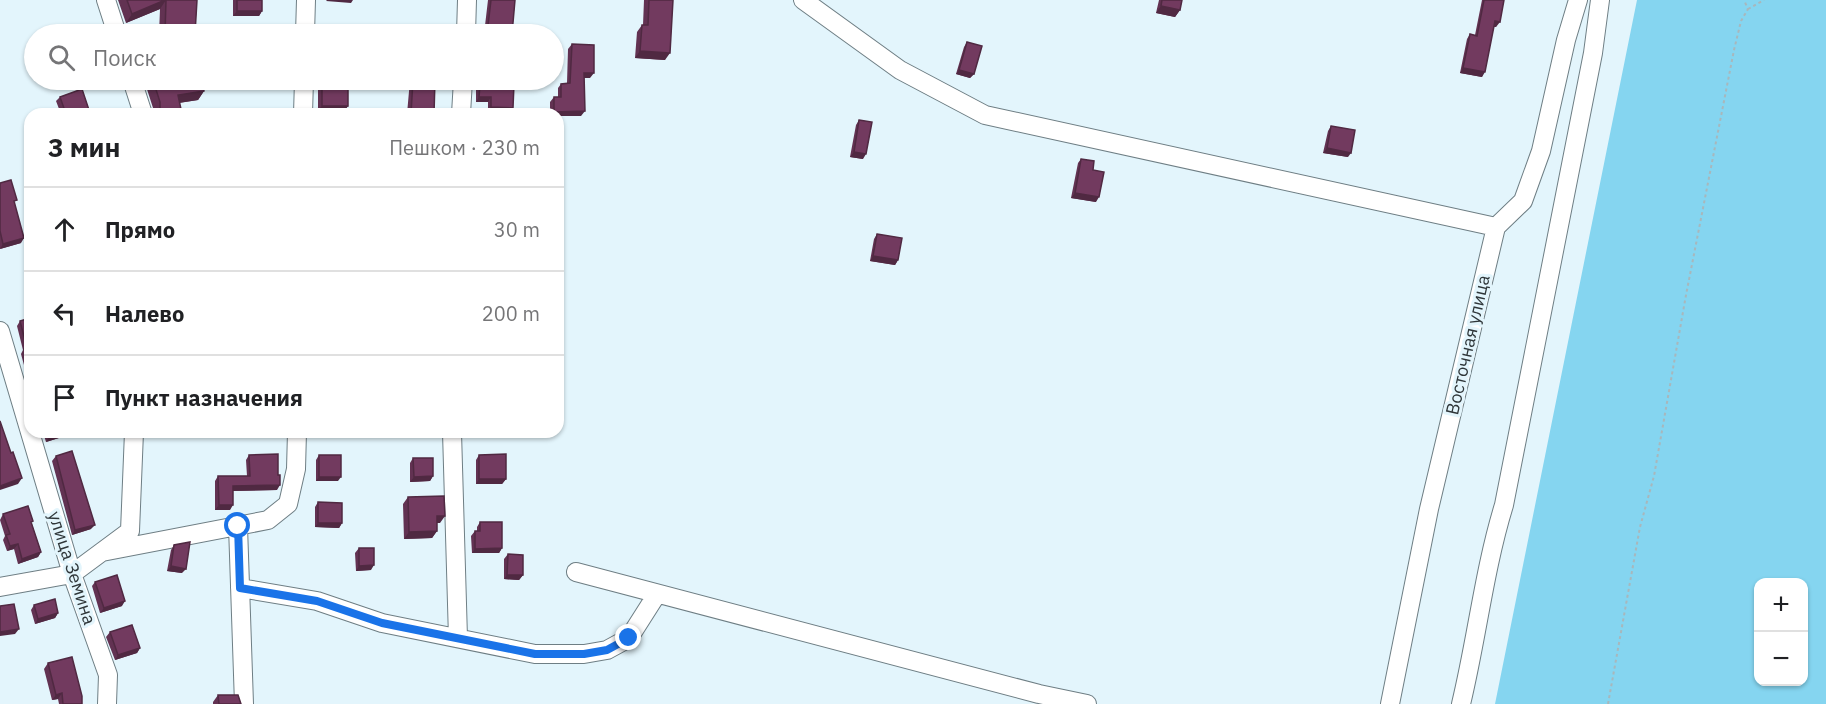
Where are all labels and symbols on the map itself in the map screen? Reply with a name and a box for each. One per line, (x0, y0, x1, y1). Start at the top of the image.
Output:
street label: Восточная улица (1440, 272, 1495, 417)
street label: улица Земина (43, 508, 102, 628)
route start (224, 512, 250, 538)
route end (615, 624, 641, 650)

